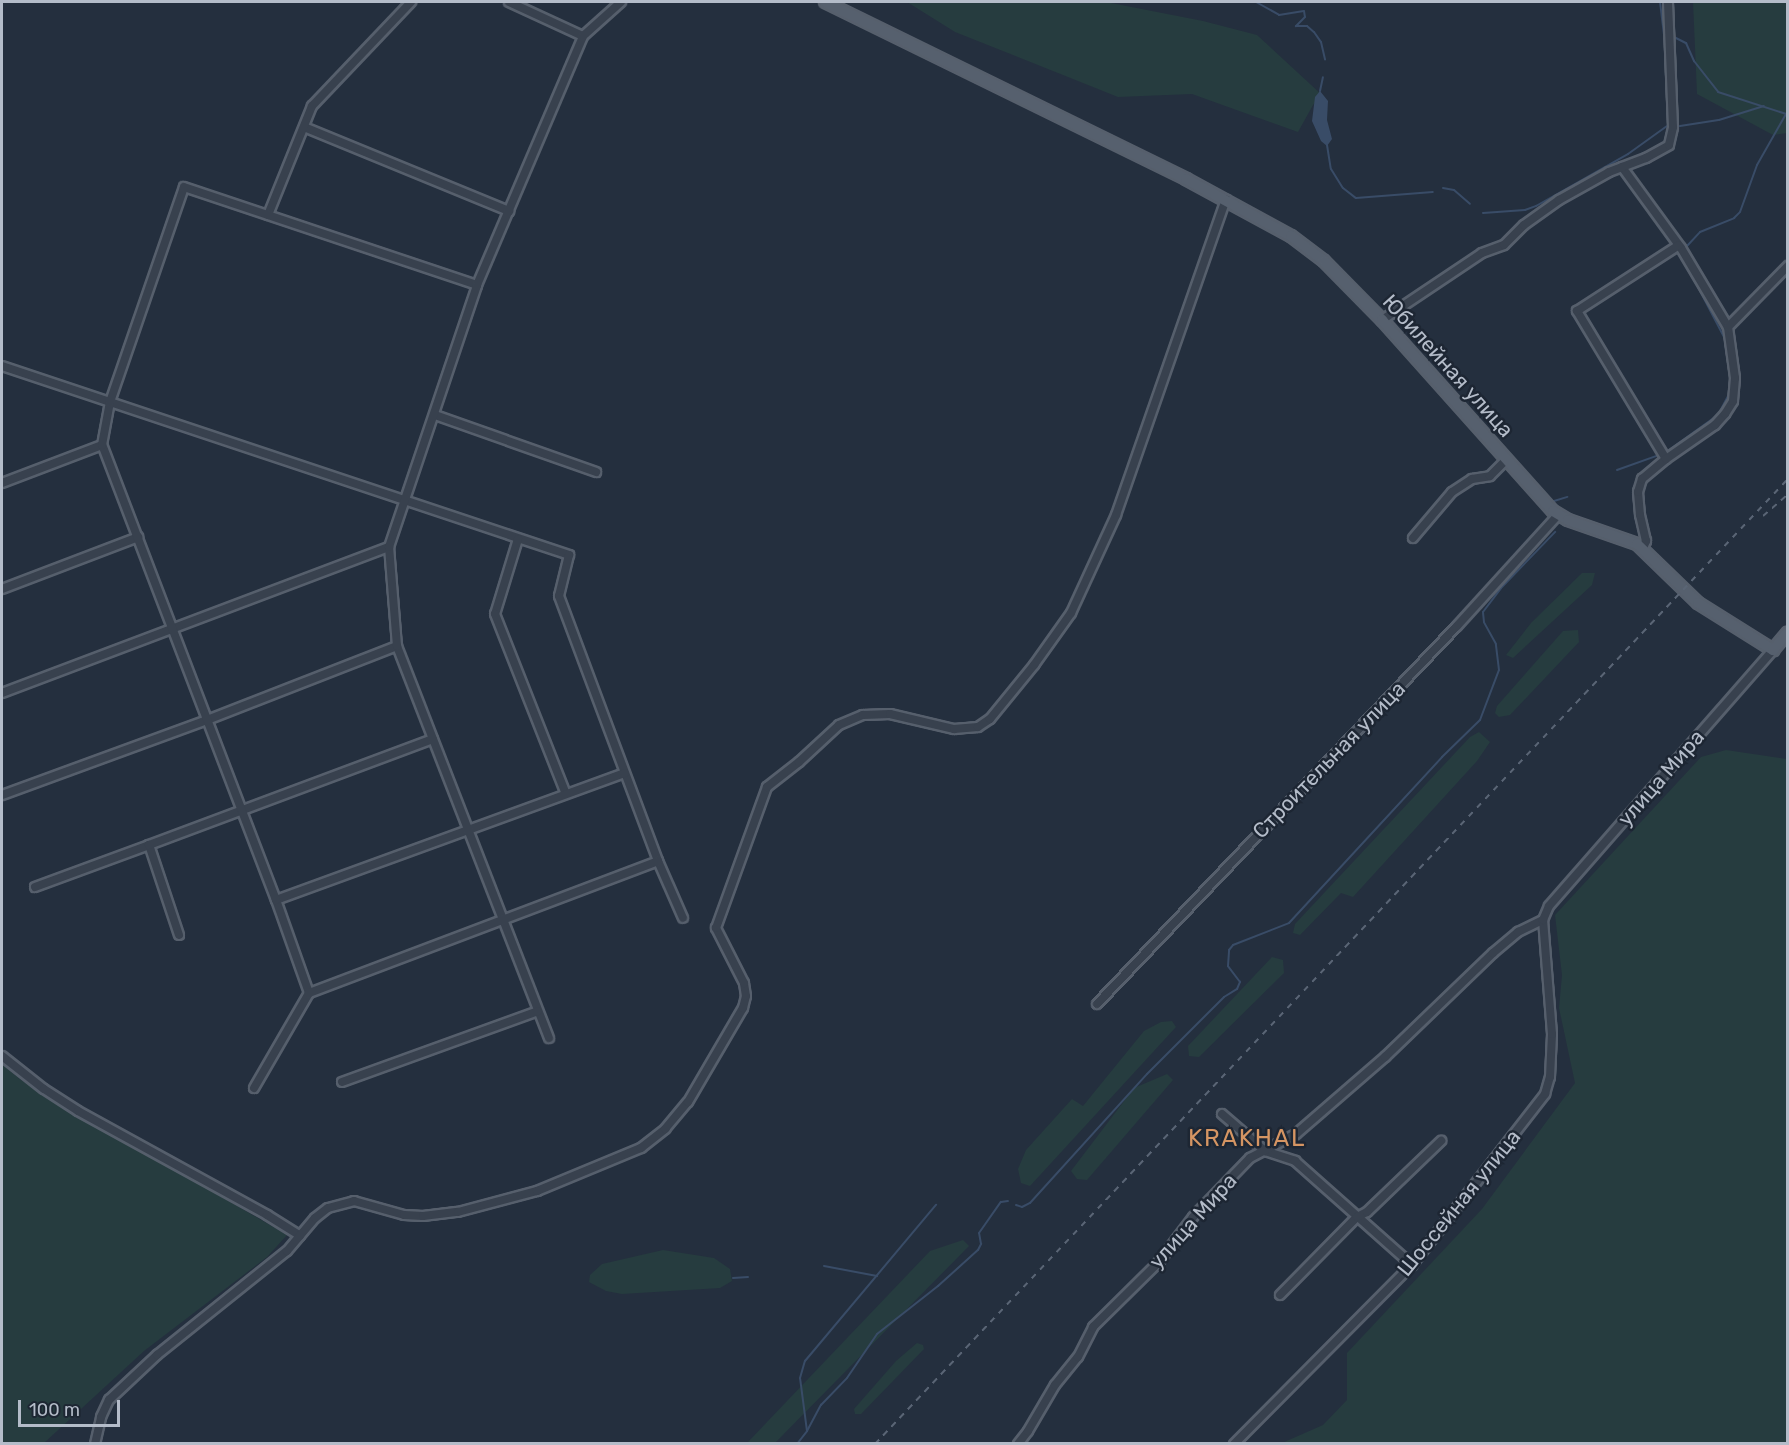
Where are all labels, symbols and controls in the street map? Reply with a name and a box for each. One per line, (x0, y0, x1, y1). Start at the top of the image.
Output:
street label: Юбилейная улица (1377, 290, 1519, 442)
street label: Строительная улица (1247, 676, 1411, 844)
street label: улица Мира (1612, 725, 1710, 831)
district label: KRAKHAL (1188, 1125, 1306, 1153)
street label: Шоссейная улица (1392, 1125, 1526, 1281)
street label: улица Мира (1144, 1168, 1242, 1274)
scale bar (21, 1388, 123, 1426)
text: 100 m (29, 1399, 80, 1421)

